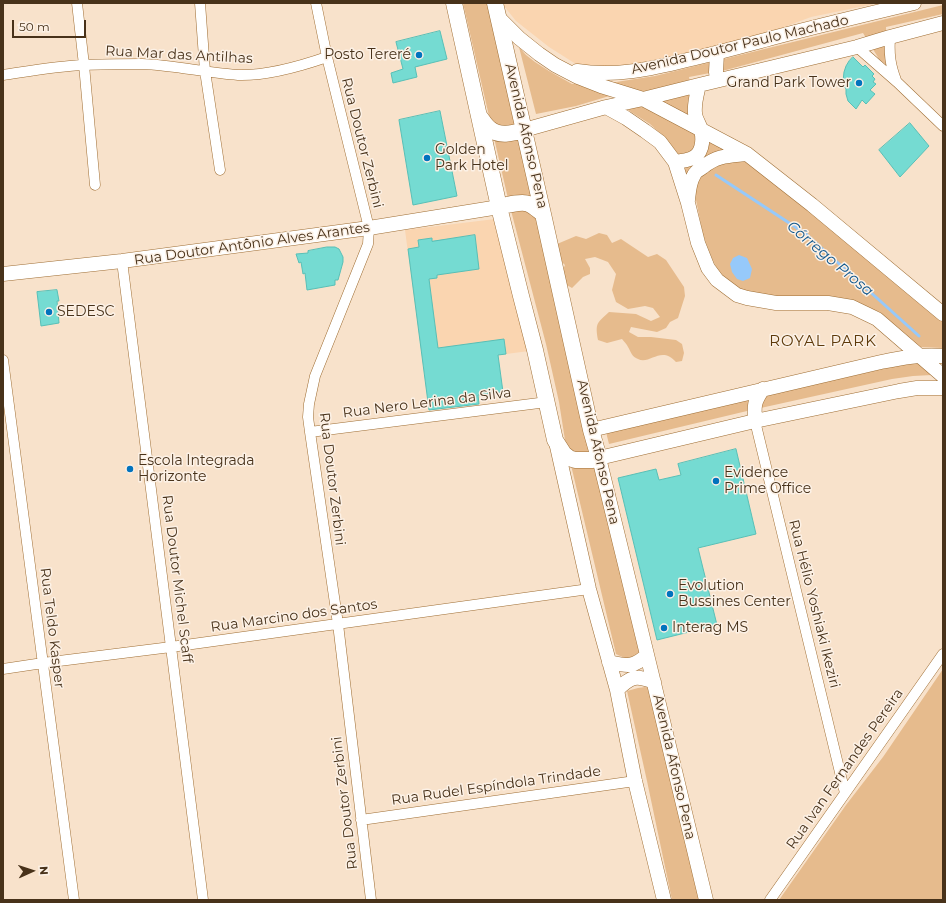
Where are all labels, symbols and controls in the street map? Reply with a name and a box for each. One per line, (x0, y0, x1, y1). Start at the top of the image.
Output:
scale bar (14, 12, 88, 38)
street label: Avenida Doutor Paulo Machado (630, 12, 850, 78)
text: 50 m (19, 19, 50, 34)
street label: Rua Mar das Antilhas (105, 43, 253, 67)
place label: Posto Tereré (324, 47, 411, 63)
marker: Posto Tereré (414, 50, 424, 60)
street label: Avenida Afonso Pena (501, 62, 551, 210)
place label: Grand Park Tower (727, 75, 851, 91)
street label: Rua Doutor Zerbini (338, 76, 386, 210)
marker: Grand Park Tower (854, 78, 864, 88)
place label: Golden Park Hotel (435, 142, 508, 174)
marker: Golden Park Hotel (422, 153, 432, 163)
water label: Córrego Prosa (783, 218, 877, 300)
street label: Rua Doutor Antônio Alves Arantes (133, 219, 371, 269)
place label: SEDESC (57, 304, 114, 320)
marker: SEDESC (44, 307, 54, 317)
district label: ROYAL PARK (769, 333, 877, 351)
street label: Avenida Afonso Pena (573, 378, 623, 526)
street label: Rua Nero Lerina da Silva (342, 384, 512, 422)
street label: Rua Doutor Zerbini (315, 411, 349, 547)
place label: Escola Integrada Horizonte (138, 453, 255, 486)
marker: Escola Integrada Horizonte (125, 464, 135, 474)
place label: Evidence Prime Office (724, 465, 811, 498)
marker: Evidence Prime Office (711, 476, 721, 486)
street label: Rua Doutor Michel Scaff (158, 494, 196, 664)
street label: Rua Hélio Yoshiaki Ikeziri (785, 518, 843, 690)
street label: Rua Teldo Kasper (36, 567, 68, 689)
place label: Evolution Bussines Center (678, 578, 791, 610)
marker: Evolution Bussines Center (665, 589, 675, 599)
street label: Rua Marcino dos Santos (210, 596, 378, 636)
place label: Interag MS (672, 620, 748, 636)
marker: Interag MS (659, 623, 669, 633)
street label: Rua Ivan Fernandes Pereira (783, 686, 907, 852)
street label: Avenida Afonso Pena (649, 693, 699, 841)
street label: Rua Doutor Zerbini (328, 735, 362, 871)
street label: Rua Rudel Espíndola Trindade (390, 763, 602, 809)
north arrow (12, 851, 52, 891)
text: N (37, 866, 51, 875)

